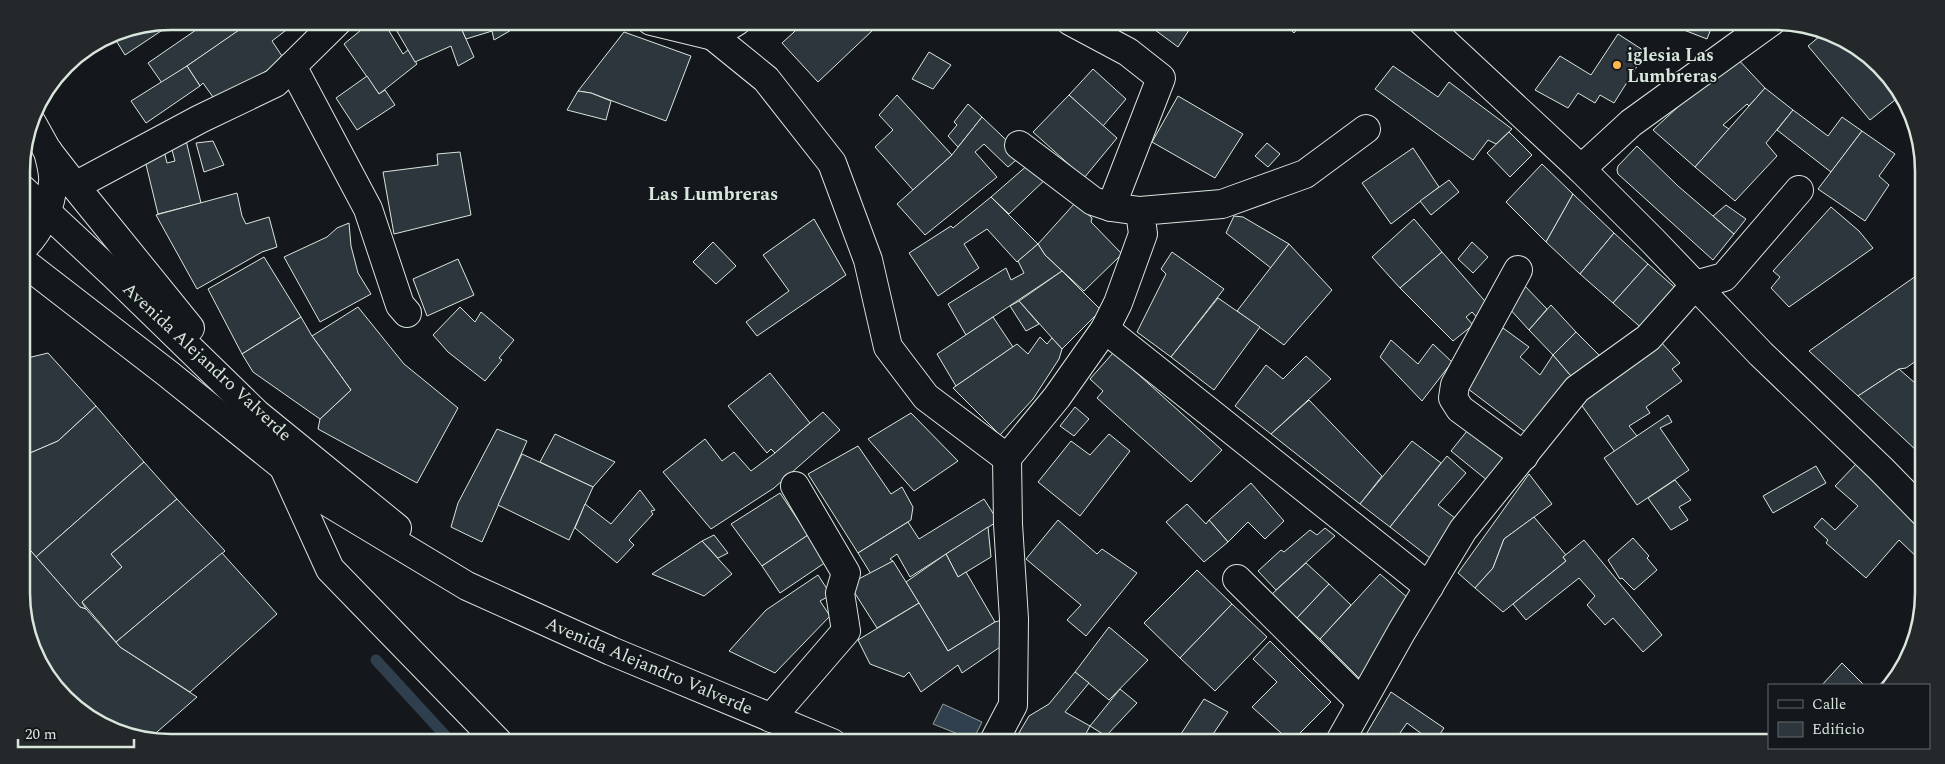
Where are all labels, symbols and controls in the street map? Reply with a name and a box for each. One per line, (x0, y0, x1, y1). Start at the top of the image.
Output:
place label: iglesia Las Lumbreras (1627, 42, 1717, 90)
marker: iglesia Las Lumbreras (1611, 59, 1623, 71)
district label: Las Lumbreras (648, 180, 778, 209)
street label: Avenida Alejandro Valverde (116, 276, 298, 448)
street label: Avenida Alejandro Valverde (541, 610, 757, 722)
legend (1768, 684, 1930, 749)
text: Calle (1812, 693, 1846, 716)
scale bar (18, 716, 134, 748)
text: Edificio (1812, 718, 1865, 741)
text: 20 m (25, 723, 57, 746)

